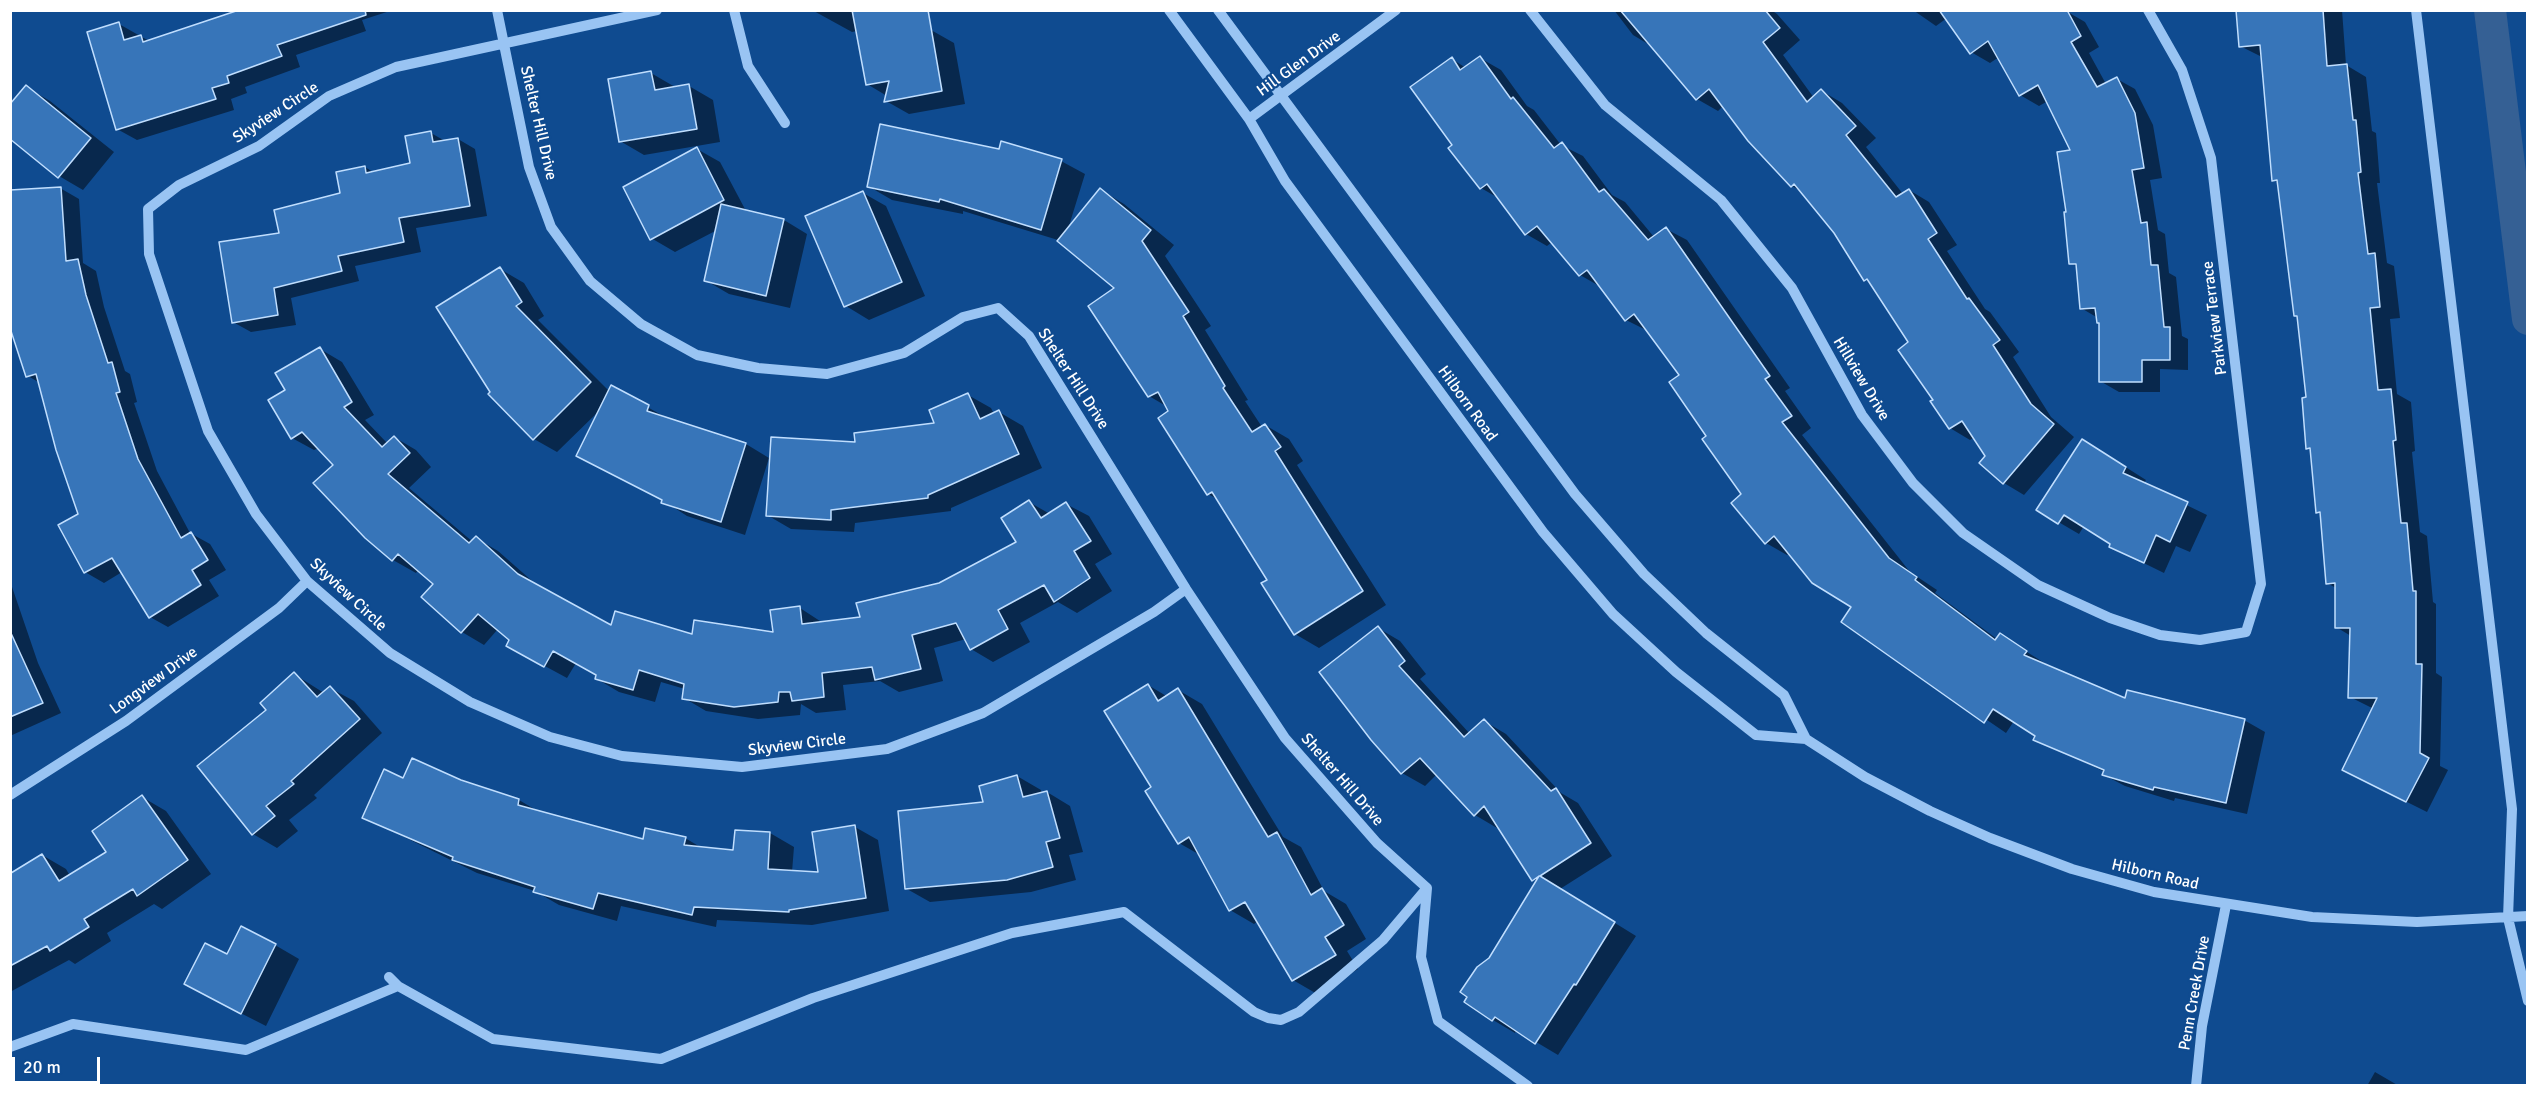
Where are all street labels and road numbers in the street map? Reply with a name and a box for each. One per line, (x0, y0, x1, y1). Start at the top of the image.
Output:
street label: Hill Glen Drive (1253, 27, 1345, 101)
street label: Shelter Hill Drive (516, 64, 560, 182)
street label: Skyview Circle (230, 78, 322, 148)
street label: Parkview Terrace (2198, 260, 2232, 376)
street label: Shelter Hill Drive (1033, 325, 1113, 433)
street label: Hillview Drive (1828, 334, 1894, 424)
street label: Hilborn Road (1433, 362, 1501, 446)
street label: Skyview Circle (305, 554, 391, 636)
street label: Longview Drive (106, 643, 202, 719)
street label: Skyview Circle (747, 729, 847, 761)
street label: Shelter Hill Drive (1297, 730, 1387, 830)
street label: Hilborn Road (2109, 856, 2201, 894)
street label: Penn Creek Drive (2175, 934, 2215, 1052)

